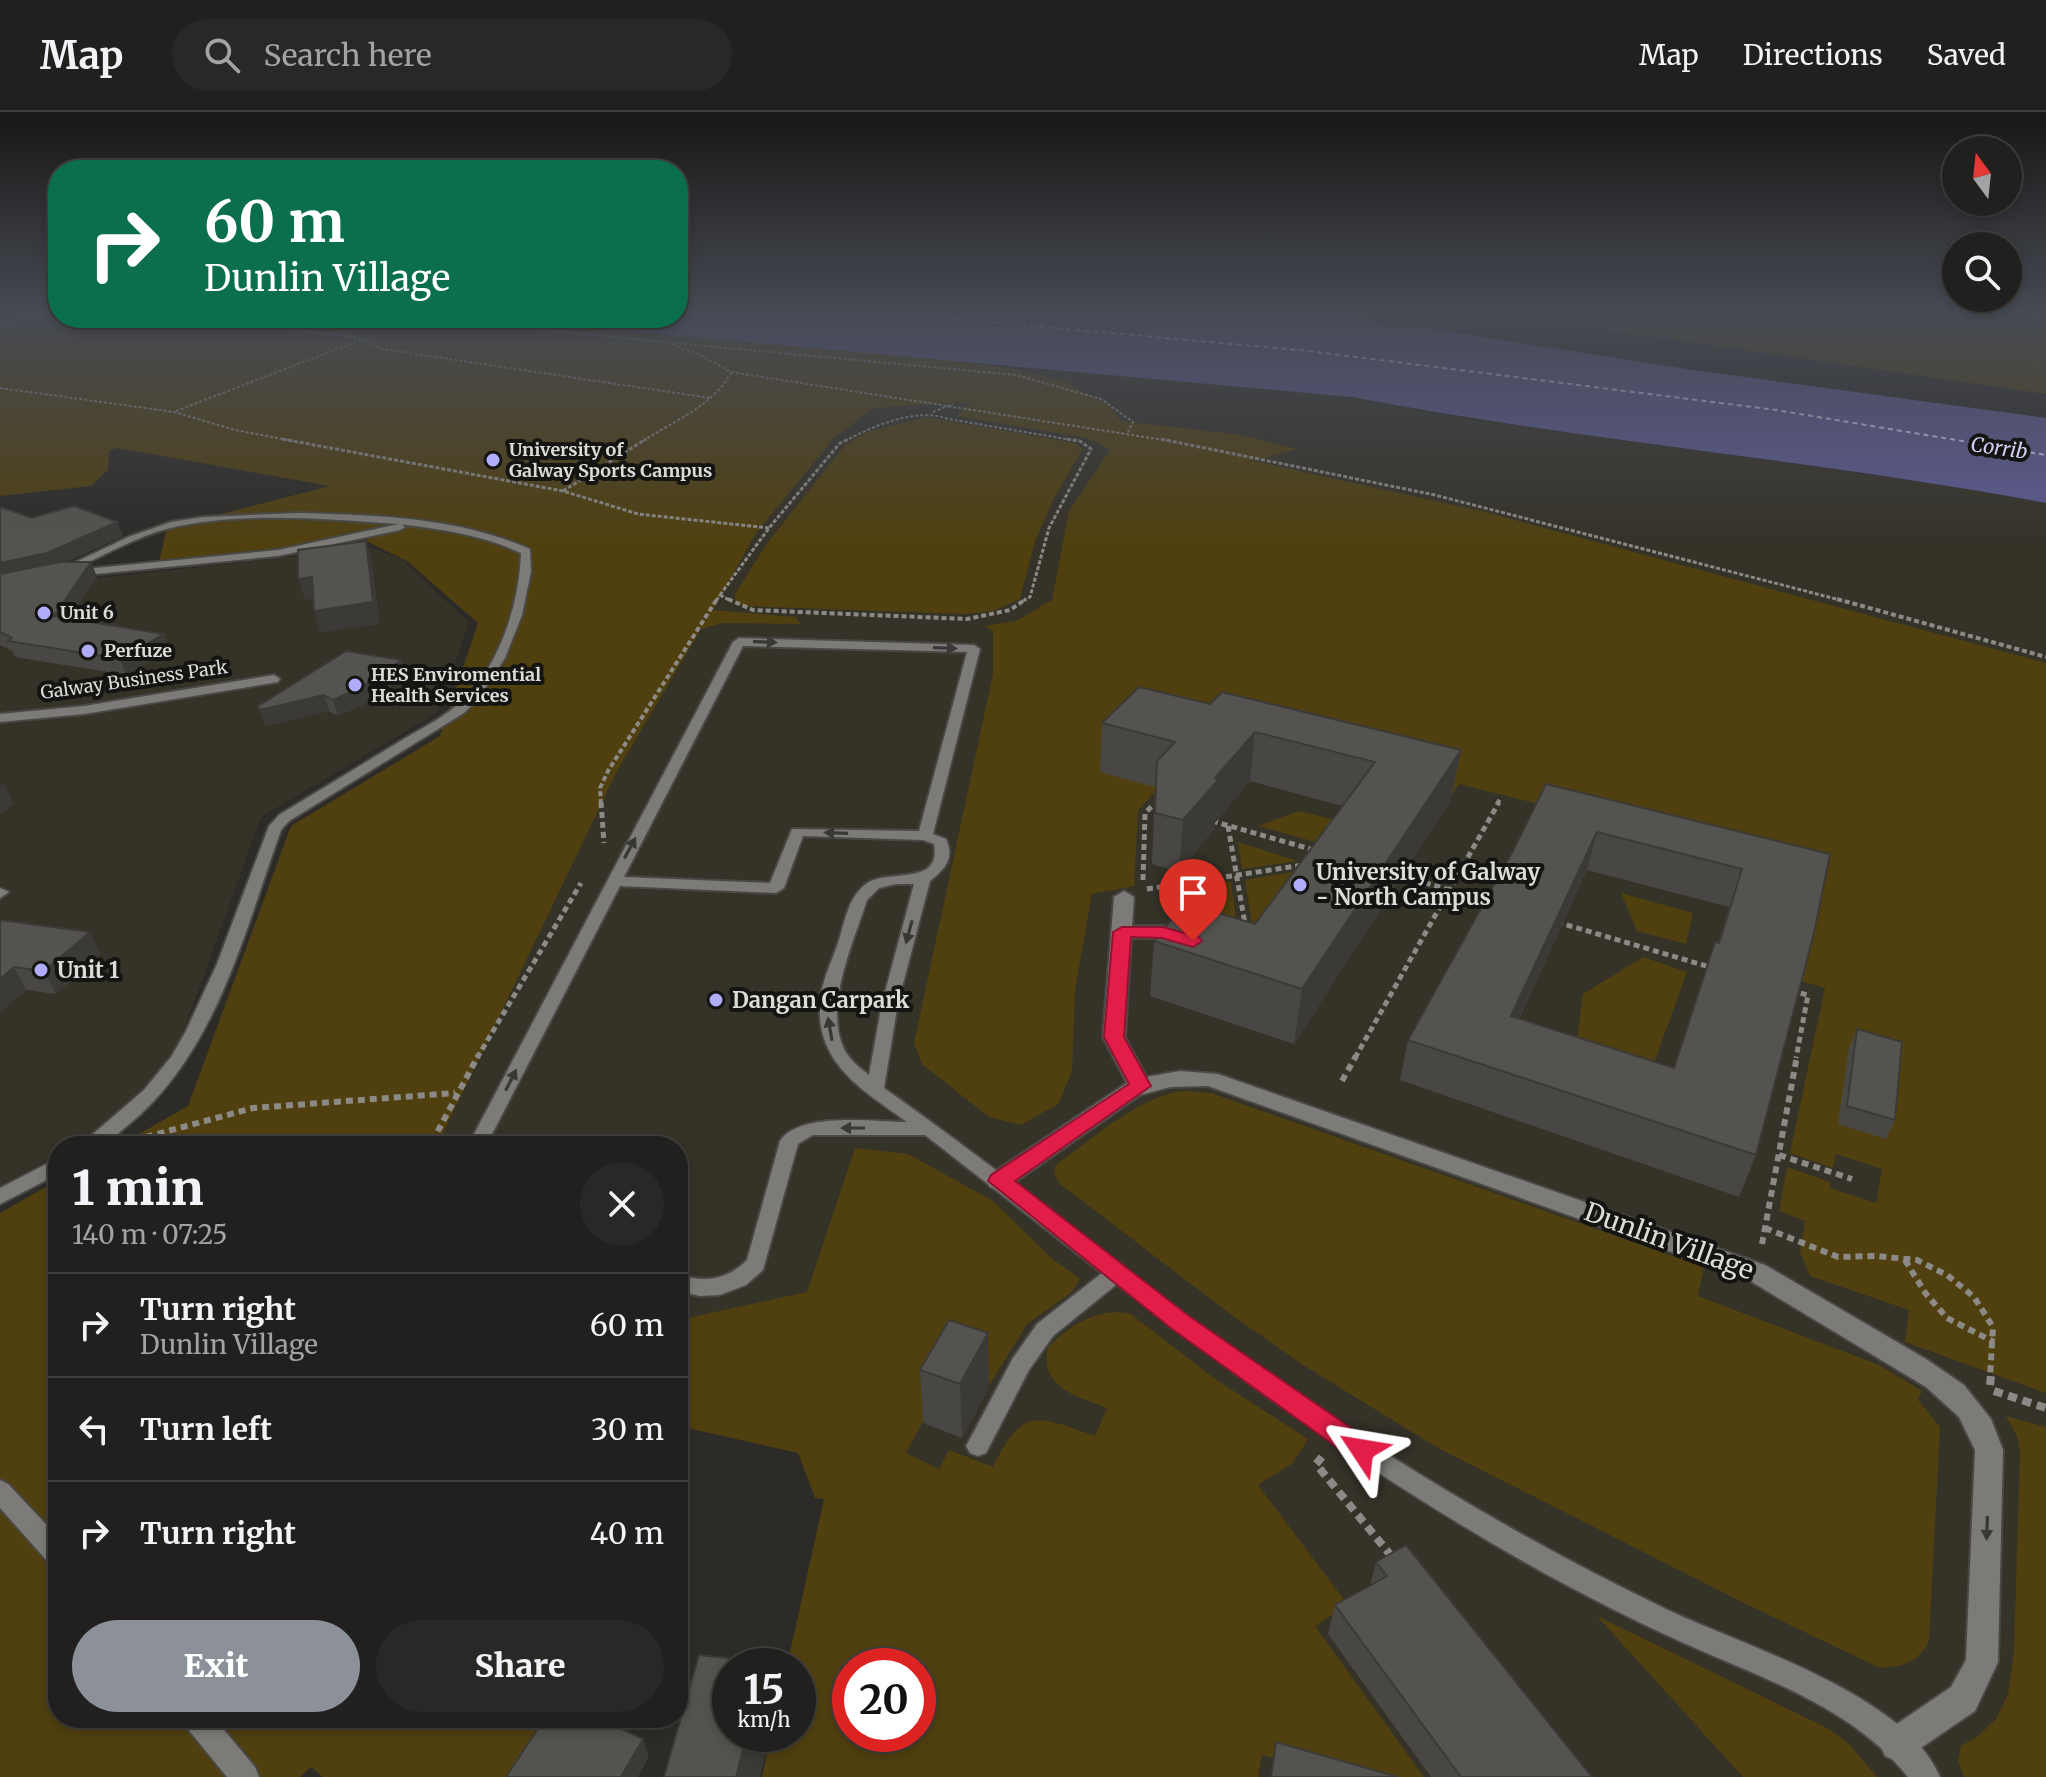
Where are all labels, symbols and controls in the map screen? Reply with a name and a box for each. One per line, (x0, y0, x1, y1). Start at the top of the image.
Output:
search box (172, 19, 732, 91)
text: Map (40, 32, 124, 79)
icon: search (200, 33, 244, 77)
text: Search here (264, 36, 432, 74)
text: Map (1639, 37, 1699, 73)
text: Directions (1743, 37, 1883, 73)
text: Saved (1927, 37, 2006, 73)
north arrow (1942, 136, 2022, 216)
map controls (1942, 136, 2022, 312)
text: 60 m (204, 187, 345, 257)
icon: right (72, 192, 176, 296)
button: search (1942, 232, 2022, 312)
text: Dunlin Village (204, 256, 450, 301)
water label: Corrib (1969, 431, 2029, 464)
place label: University of Galway Sports Campus (509, 438, 712, 482)
marker: University of Galway Sports Campus (484, 451, 502, 469)
place label: Unit 6 (60, 601, 114, 624)
marker: Unit 6 (35, 604, 53, 622)
one-way arrow (753, 636, 778, 649)
place label: Perfuze (104, 639, 172, 662)
marker: Perfuze (79, 642, 97, 660)
one-way arrow (933, 642, 958, 655)
street label: Galway Business Park (39, 655, 229, 704)
place label: HES Enviromential Health Services (371, 663, 541, 707)
marker: HES Enviromential Health Services (346, 676, 364, 694)
one-way arrow (823, 827, 848, 840)
one-way arrow (624, 837, 637, 860)
place label: University of Galway - North Campus (1316, 858, 1541, 911)
pin (1159, 859, 1227, 941)
icon: arrive (1171, 871, 1215, 915)
marker: University of Galway - North Campus (1291, 876, 1309, 894)
one-way arrow (902, 919, 914, 944)
place label: Unit 1 (57, 956, 119, 984)
marker: Unit 1 (32, 961, 50, 979)
place label: Dangan Carpark (732, 986, 910, 1014)
marker: Dangan Carpark (707, 991, 725, 1009)
one-way arrow (823, 1017, 836, 1042)
one-way arrow (505, 1068, 518, 1091)
one-way arrow (840, 1122, 865, 1134)
text: 1 min (72, 1158, 204, 1218)
button: close (580, 1162, 664, 1246)
street label: Dunlin Village (1580, 1195, 1758, 1286)
text: 140 m · 07:25 (72, 1218, 227, 1251)
text: Turn right (140, 1290, 296, 1328)
icon: right (72, 1303, 116, 1347)
text: 60 m (590, 1306, 664, 1344)
text: Dunlin Village (140, 1328, 318, 1361)
icon: left (72, 1407, 116, 1451)
position arrow (1320, 1408, 1404, 1492)
text: Turn left (140, 1410, 272, 1448)
text: 30 m (591, 1410, 664, 1448)
icon: right (72, 1511, 116, 1555)
text: Turn right (140, 1514, 296, 1552)
text: 40 m (590, 1514, 664, 1552)
one-way arrow (1981, 1516, 1993, 1541)
button: Exit (72, 1620, 360, 1712)
button: Share (376, 1620, 664, 1712)
speed limit sign: 20 (832, 1648, 936, 1752)
text: 15 (744, 1665, 784, 1715)
text: km/h (738, 1707, 790, 1732)

